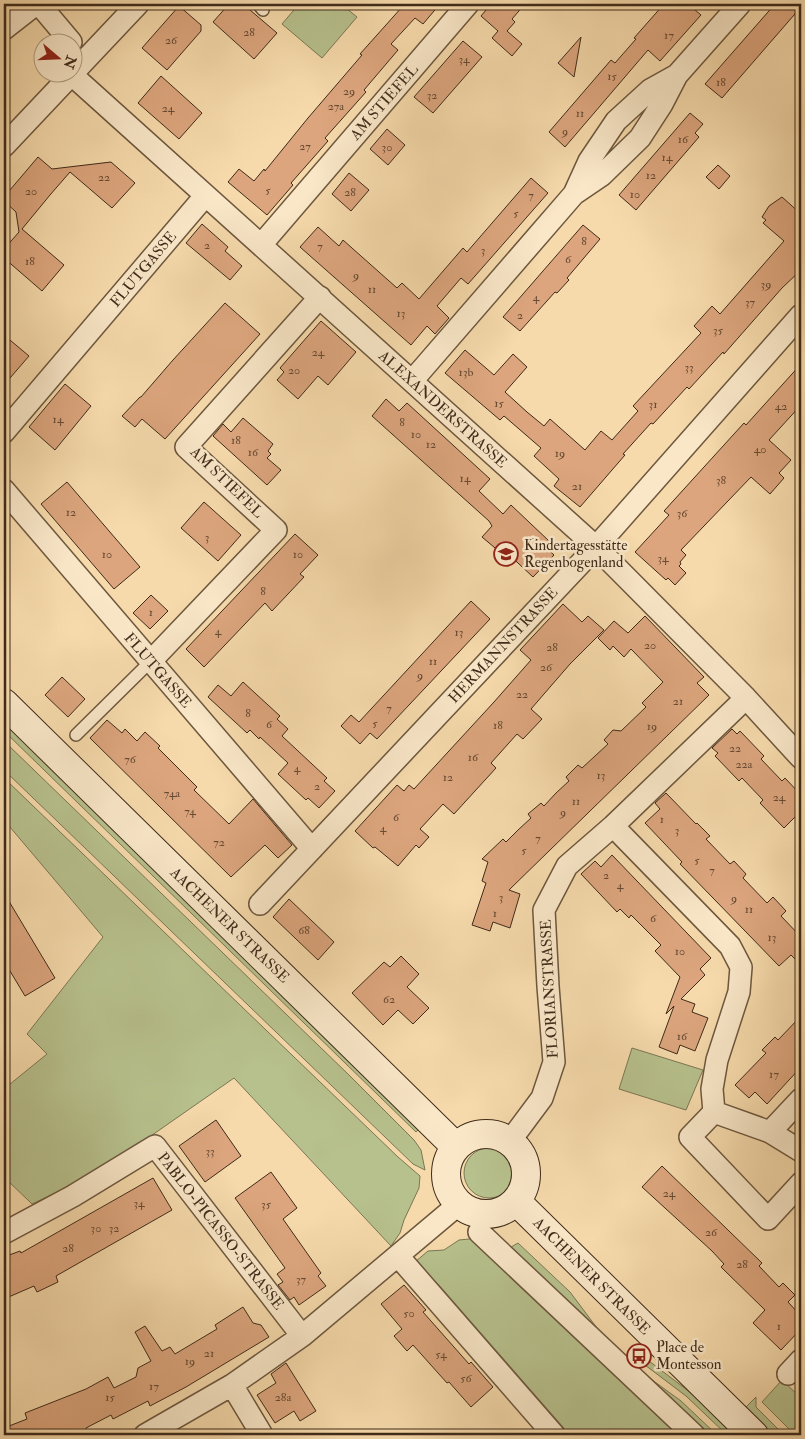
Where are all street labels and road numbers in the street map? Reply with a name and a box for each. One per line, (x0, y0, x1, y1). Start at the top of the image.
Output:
street label: AM STIEFEL (346, 60, 423, 145)
street label: FLUTGASSE (106, 227, 181, 311)
street label: ALEXANDERSTRASSE (374, 346, 511, 472)
street label: AM STIEFEL (185, 442, 267, 522)
street label: HERMANNSTRASSE (445, 583, 562, 707)
street label: FLUTGASSE (120, 629, 196, 712)
street label: AACHENER STRASSE (165, 863, 293, 987)
street label: FLORIANSTRASSE (536, 919, 563, 1059)
street label: PABLO-PICASSO-STRASSE (153, 1149, 288, 1314)
street label: AACHENER STRASSE (528, 1213, 654, 1339)

